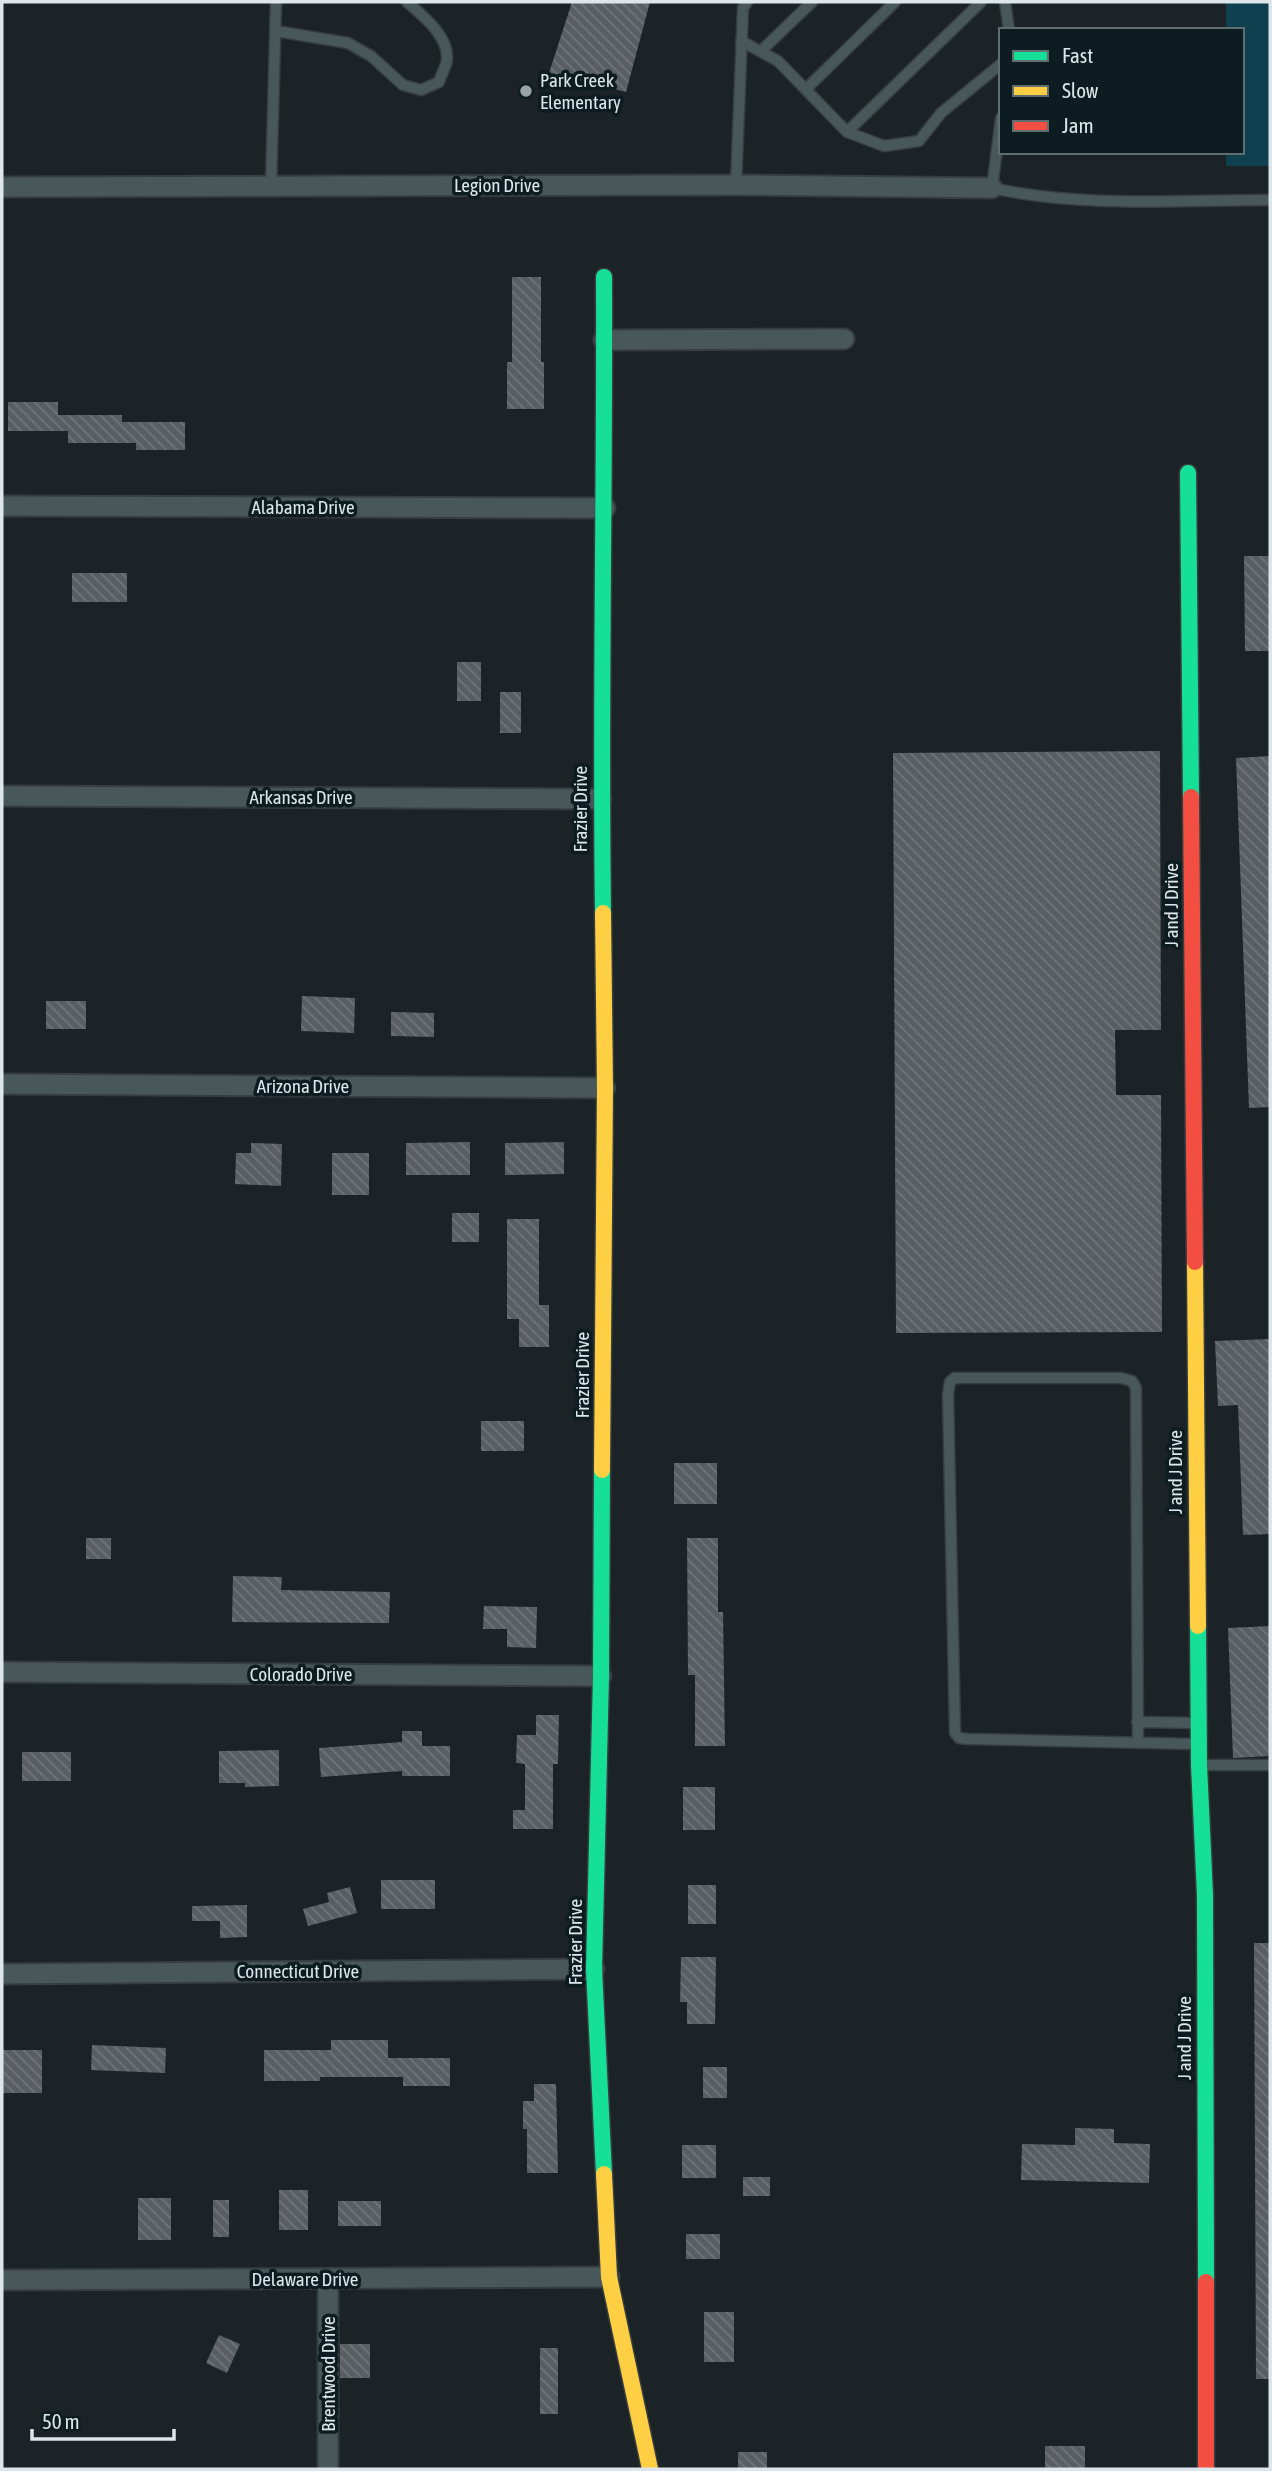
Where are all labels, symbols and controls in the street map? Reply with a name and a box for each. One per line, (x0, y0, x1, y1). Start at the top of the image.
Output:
legend (999, 28, 1244, 154)
text: Fast (1062, 43, 1093, 67)
place label: Park Creek Elementary (540, 69, 621, 113)
text: Slow (1062, 78, 1099, 102)
marker: Park Creek Elementary (518, 83, 534, 99)
text: Jam (1062, 113, 1094, 137)
street label: Legion Drive (454, 174, 540, 196)
street label: Alabama Drive (251, 496, 355, 518)
street label: Frazier Drive (569, 766, 591, 852)
street label: Arkansas Drive (249, 786, 353, 808)
street label: J and J Drive (1160, 863, 1182, 947)
street label: Arizona Drive (257, 1075, 349, 1097)
street label: Frazier Drive (571, 1332, 593, 1418)
street label: J and J Drive (1164, 1430, 1186, 1514)
street label: Colorado Drive (250, 1663, 352, 1685)
street label: Frazier Drive (564, 1899, 586, 1985)
street label: Connecticut Drive (237, 1960, 359, 1982)
street label: J and J Drive (1173, 1996, 1195, 2080)
street label: Delaware Drive (252, 2268, 358, 2290)
street label: Brentwood Drive (317, 2316, 339, 2432)
scale bar (32, 2398, 173, 2442)
text: 50 m (42, 2409, 80, 2433)

